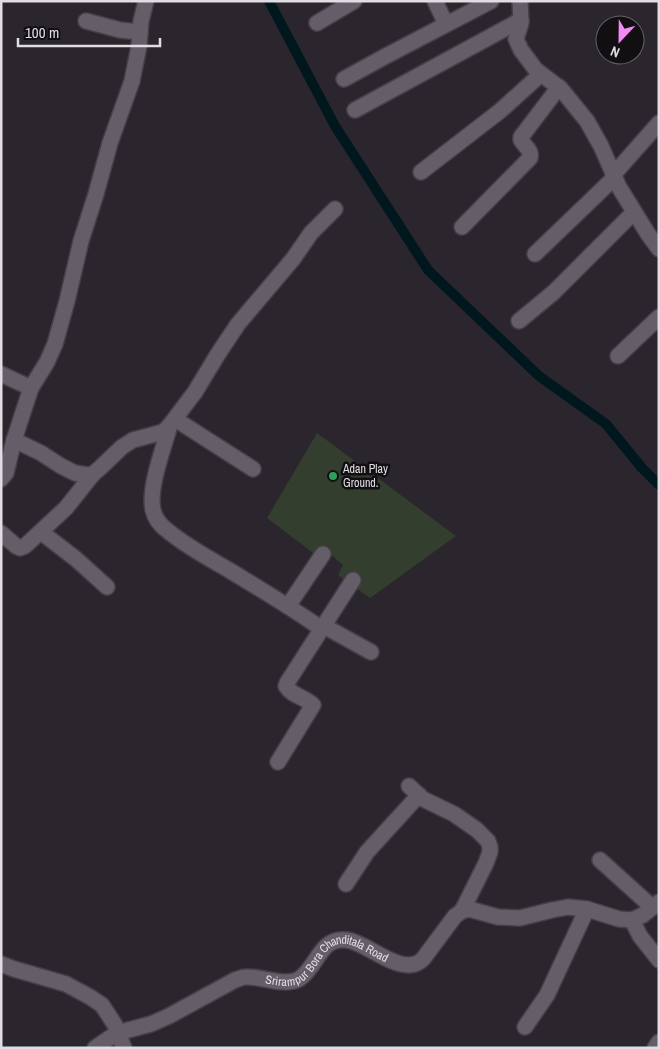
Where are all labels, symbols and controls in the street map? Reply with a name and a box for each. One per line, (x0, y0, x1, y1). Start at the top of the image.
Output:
scale bar (18, 15, 160, 47)
north arrow (595, 15, 645, 65)
text: 100 m (25, 22, 59, 43)
text: N (608, 42, 622, 62)
place label: Adan Play Ground. (342, 461, 388, 491)
marker: Adan Play Ground. (327, 470, 339, 482)
street label: Srirampur Bora Chanditala Road (264, 932, 391, 990)

